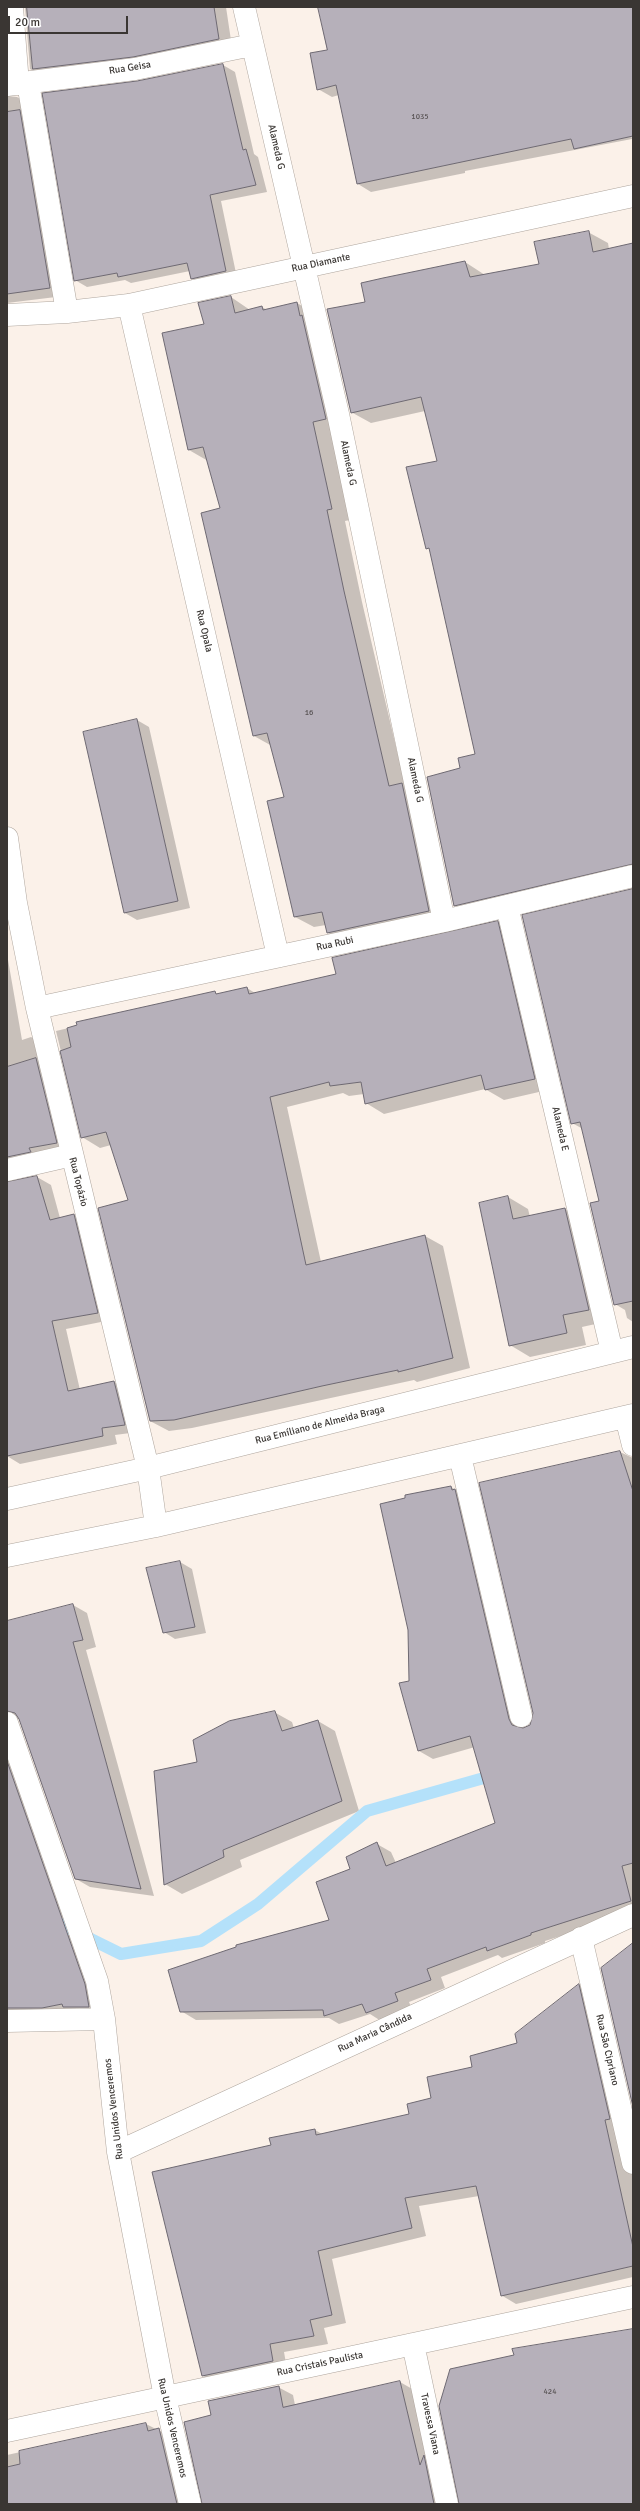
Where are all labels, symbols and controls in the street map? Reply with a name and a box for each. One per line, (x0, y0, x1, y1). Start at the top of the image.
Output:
scale bar (10, 8, 130, 34)
text: 20 m (15, 15, 40, 30)
street label: Rua Geisa (108, 59, 152, 77)
house number: 1035 (411, 112, 429, 122)
street label: Alameda G (265, 123, 287, 171)
street label: Rua Diamante (291, 251, 351, 275)
street label: Alameda G (337, 439, 359, 487)
street label: Rua Opala (193, 608, 215, 654)
house number: 16 (305, 708, 313, 718)
street label: Alameda G (404, 756, 426, 804)
street label: Rua Rubi (315, 934, 355, 954)
street label: Alameda E (549, 1106, 571, 1152)
street label: Rua Topázio (66, 1156, 90, 1208)
street label: Rua Emíliano de Almeida Braga (254, 1403, 386, 1447)
street label: Rua Maria Cândida (336, 2011, 414, 2055)
street label: Rua São Cipriano (593, 2013, 621, 2087)
street label: Rua Unidos Venceremos (102, 2058, 126, 2160)
street label: Rua Cristais Paulista (276, 2349, 364, 2379)
street label: Rua Unidos Venceremos (155, 2377, 189, 2479)
house number: 424 (544, 2387, 556, 2397)
street label: Travessa Viana (418, 2392, 442, 2456)

